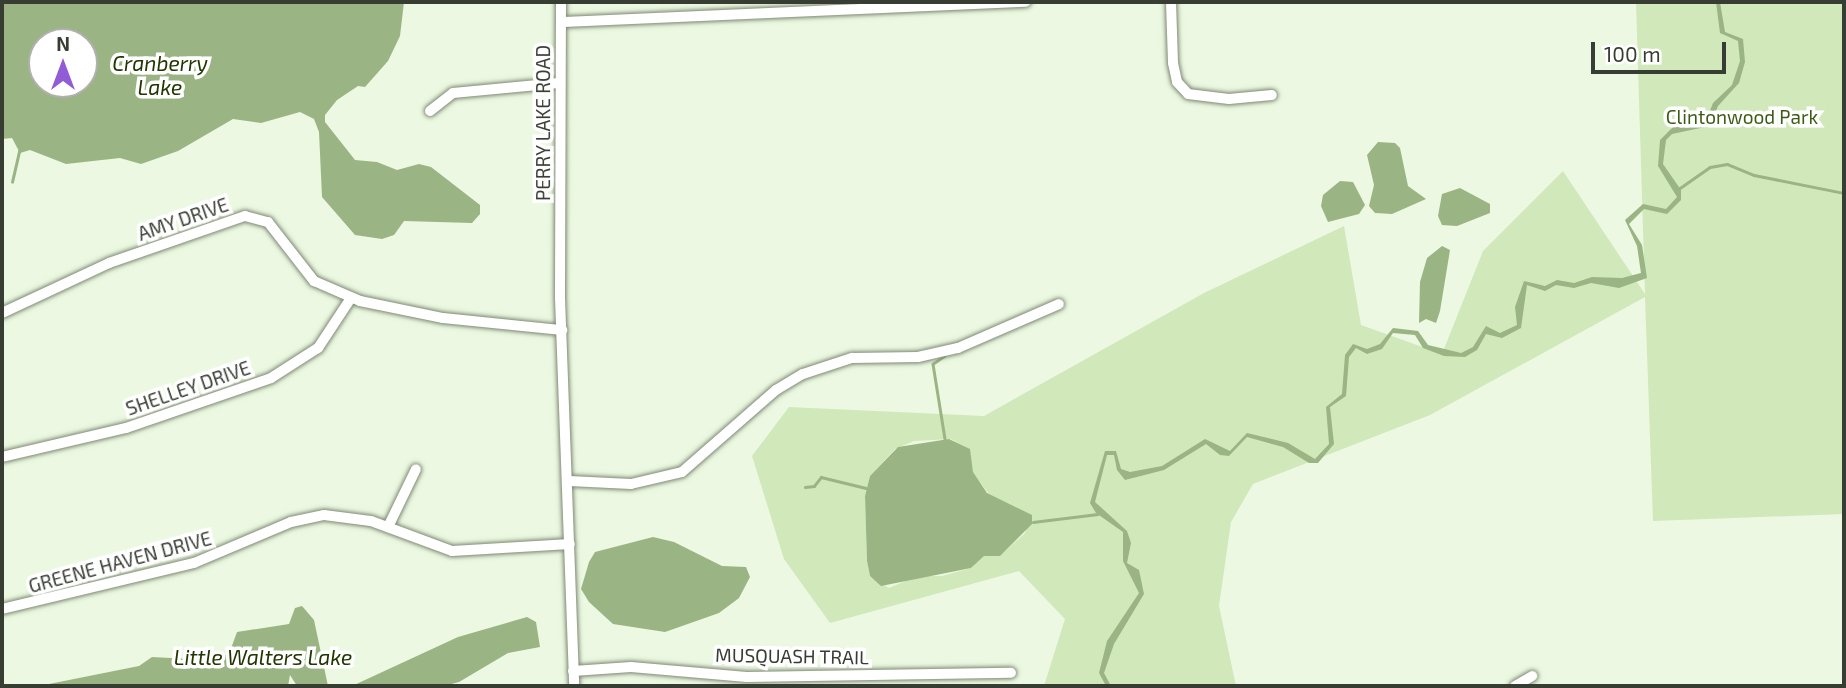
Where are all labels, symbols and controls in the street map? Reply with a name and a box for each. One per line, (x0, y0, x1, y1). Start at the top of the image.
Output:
north arrow (28, 28, 98, 98)
scale bar (1594, 28, 1729, 72)
text: N (56, 32, 70, 55)
text: 100 m (1604, 41, 1661, 66)
street label: PERRY LAKE ROAD (532, 45, 554, 201)
water label: Cranberry Lake (112, 50, 208, 100)
park label: Clintonwood Park (1666, 106, 1818, 128)
street label: AMY DRIVE (134, 193, 232, 245)
street label: SHELLEY DRIVE (122, 356, 254, 420)
street label: GREENE HAVEN DRIVE (26, 527, 214, 597)
street label: MUSQUASH TRAIL (715, 643, 869, 669)
water label: Little Walters Lake (174, 644, 352, 670)

